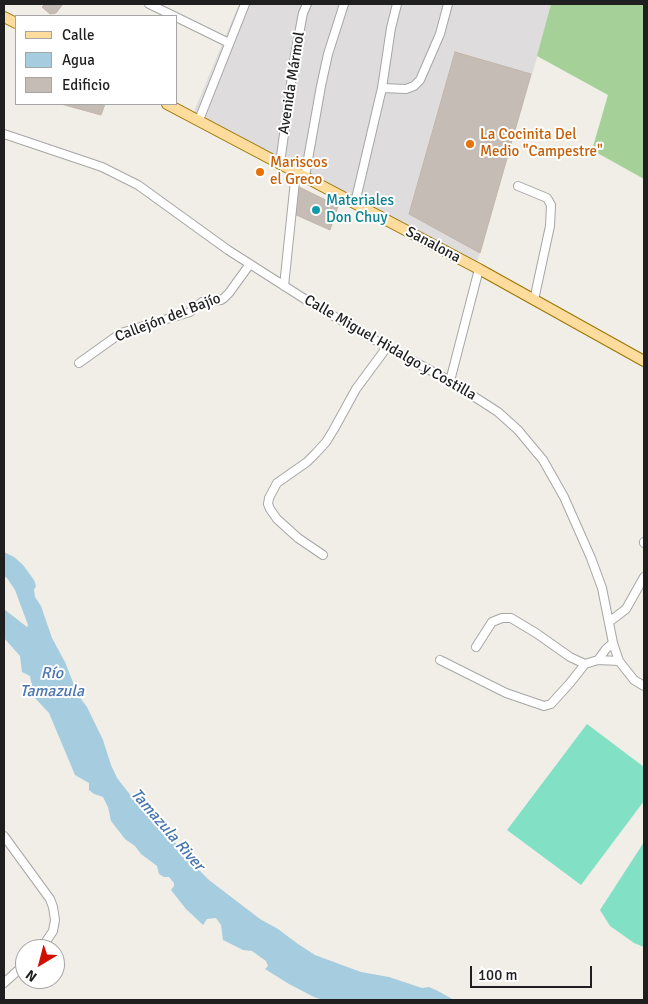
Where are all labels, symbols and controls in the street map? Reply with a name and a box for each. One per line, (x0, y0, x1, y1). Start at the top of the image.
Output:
legend (15, 15, 178, 105)
text: Calle (62, 26, 95, 44)
street label: Avenida Mármol (275, 30, 309, 136)
text: Agua (62, 51, 95, 69)
text: Edificio (62, 76, 110, 94)
place label: La Cocinita Del Medio "Campestre" (480, 126, 603, 161)
marker: La Cocinita Del Medio "Campestre" (464, 138, 476, 150)
place label: Mariscos el Greco (270, 154, 327, 189)
marker: Mariscos el Greco (254, 166, 266, 178)
place label: Materiales Don Chuy (326, 192, 394, 227)
marker: Materiales Don Chuy (310, 204, 322, 216)
street label: Sanalona (402, 223, 464, 267)
street label: Callejón del Bajío (113, 290, 223, 346)
street label: Calle Miguel Hidalgo y Costilla (301, 291, 479, 405)
water label: Río Tamazula (20, 664, 84, 702)
water label: Tamazula River (126, 785, 208, 875)
north arrow (15, 939, 65, 989)
scale bar (473, 956, 596, 988)
text: N (22, 966, 40, 985)
text: 100 m (478, 966, 518, 984)

